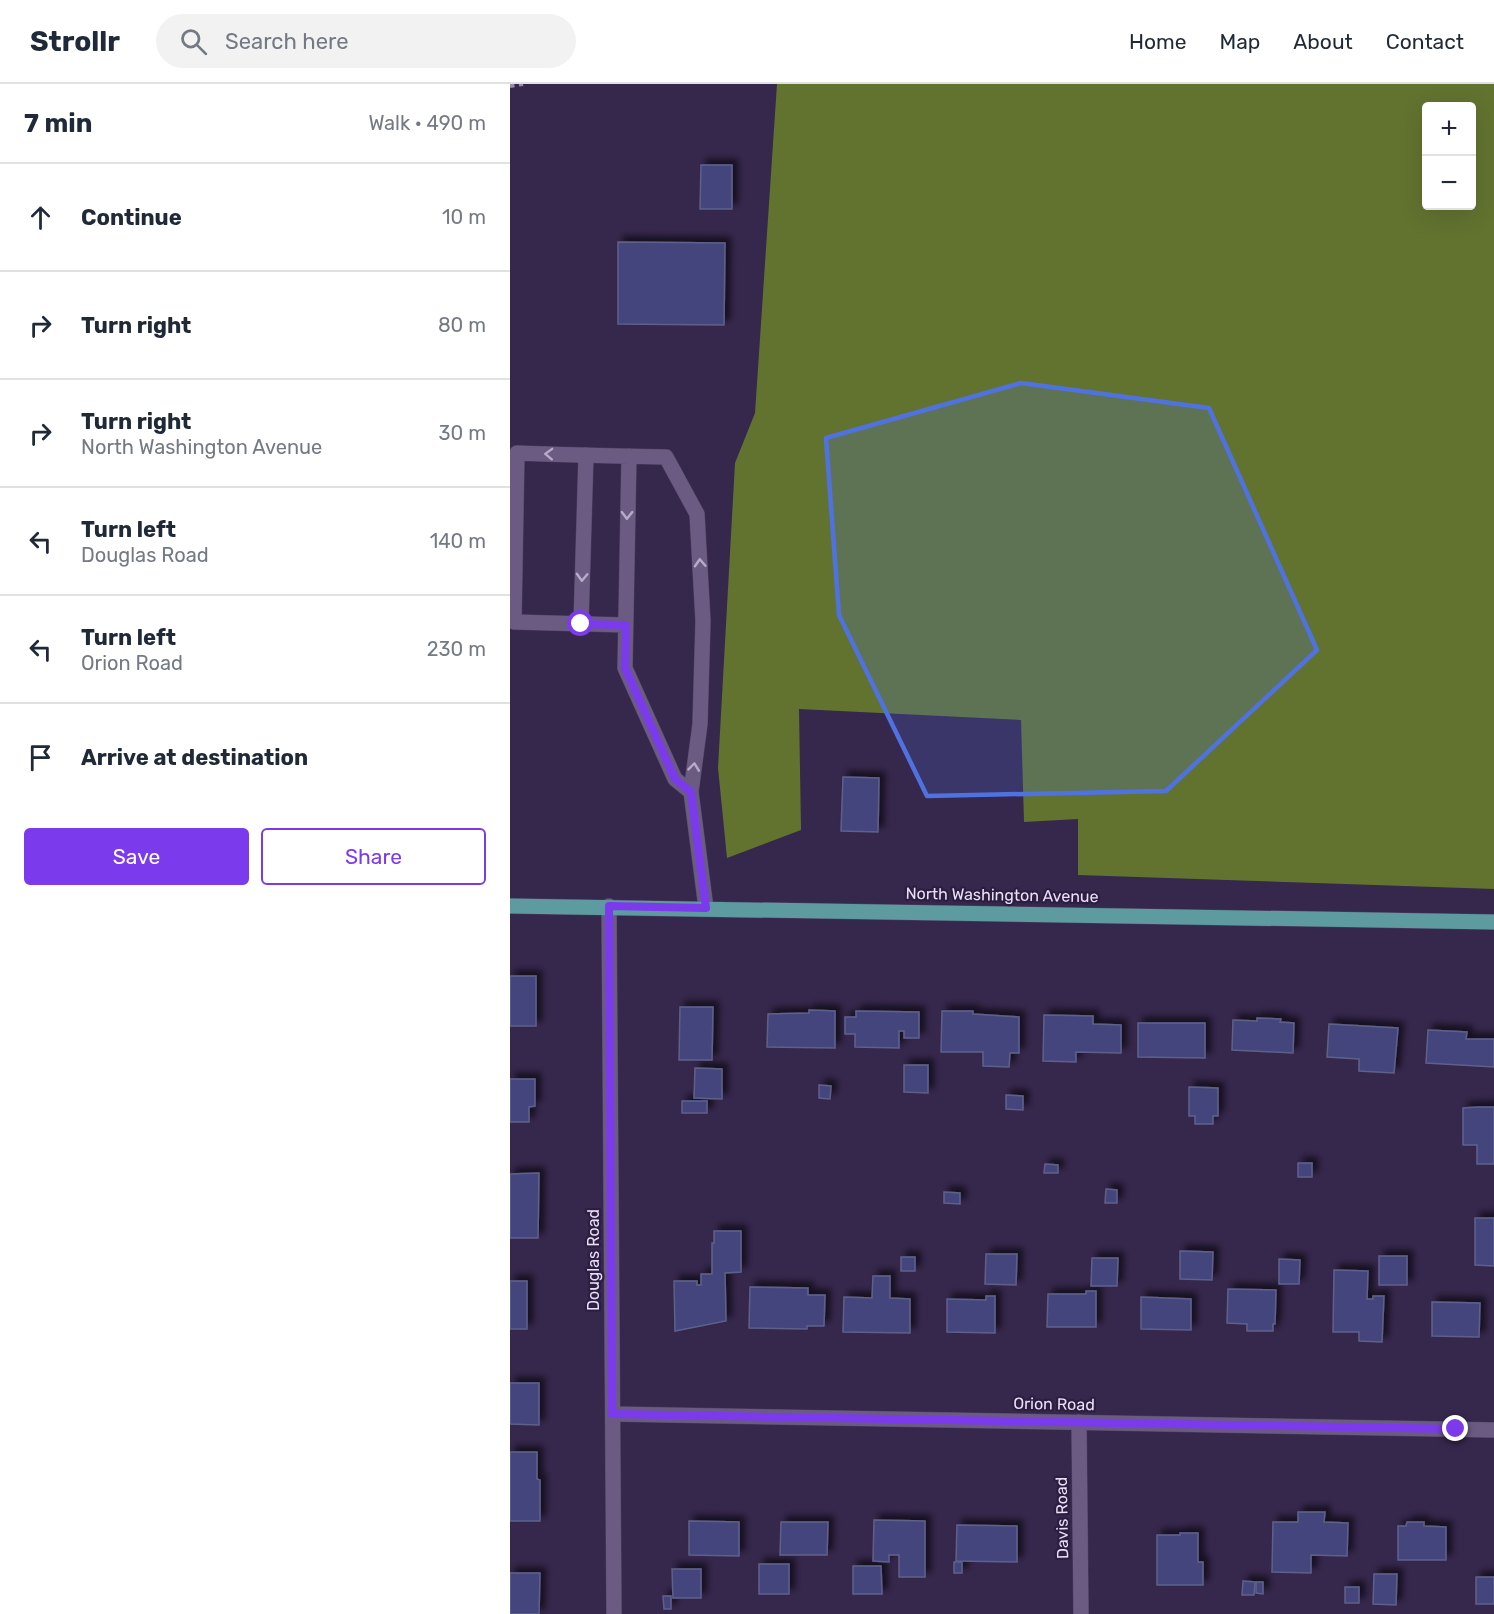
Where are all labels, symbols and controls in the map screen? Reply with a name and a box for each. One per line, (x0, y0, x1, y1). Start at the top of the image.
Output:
search box (156, 14, 576, 68)
text: Strollr (30, 25, 120, 58)
icon: search (177, 25, 210, 58)
text: Search here (225, 28, 348, 55)
text: Home (1129, 29, 1186, 54)
text: Map (1219, 29, 1260, 54)
text: About (1293, 29, 1353, 54)
text: Contact (1386, 29, 1464, 54)
map controls (1422, 102, 1476, 210)
button: + (1422, 102, 1476, 156)
text: 7 min (24, 108, 92, 139)
text: Walk · 490 m (368, 111, 486, 135)
button: − (1422, 156, 1476, 210)
icon: ahead (24, 201, 57, 234)
text: Continue (81, 204, 182, 231)
text: 10 m (442, 205, 486, 229)
icon: right (24, 309, 57, 342)
text: Turn right (81, 312, 191, 339)
text: 80 m (438, 313, 486, 337)
text: Turn right (81, 408, 191, 435)
icon: right (24, 417, 57, 450)
text: 30 m (439, 421, 486, 445)
text: North Washington Avenue (81, 435, 322, 459)
one-way arrow (545, 448, 554, 461)
one-way arrow (621, 510, 633, 519)
text: Turn left (81, 516, 176, 543)
icon: left (24, 525, 57, 558)
text: 140 m (430, 529, 486, 553)
text: Douglas Road (81, 543, 209, 567)
one-way arrow (693, 558, 706, 567)
one-way arrow (576, 572, 588, 581)
route start (567, 610, 593, 636)
text: Turn left (81, 624, 176, 651)
icon: left (24, 633, 57, 666)
text: 230 m (427, 637, 486, 661)
text: Orion Road (81, 651, 183, 675)
icon: arrive (24, 741, 57, 774)
text: Arrive at destination (81, 744, 308, 771)
one-way arrow (688, 762, 700, 771)
button: Save (24, 828, 249, 885)
button: Share (261, 828, 486, 885)
street label: North Washington Avenue (905, 884, 1099, 906)
street label: Douglas Road (584, 1209, 603, 1311)
street label: Orion Road (1013, 1394, 1095, 1414)
route end (1442, 1415, 1468, 1441)
street label: Davis Road (1052, 1477, 1072, 1559)

